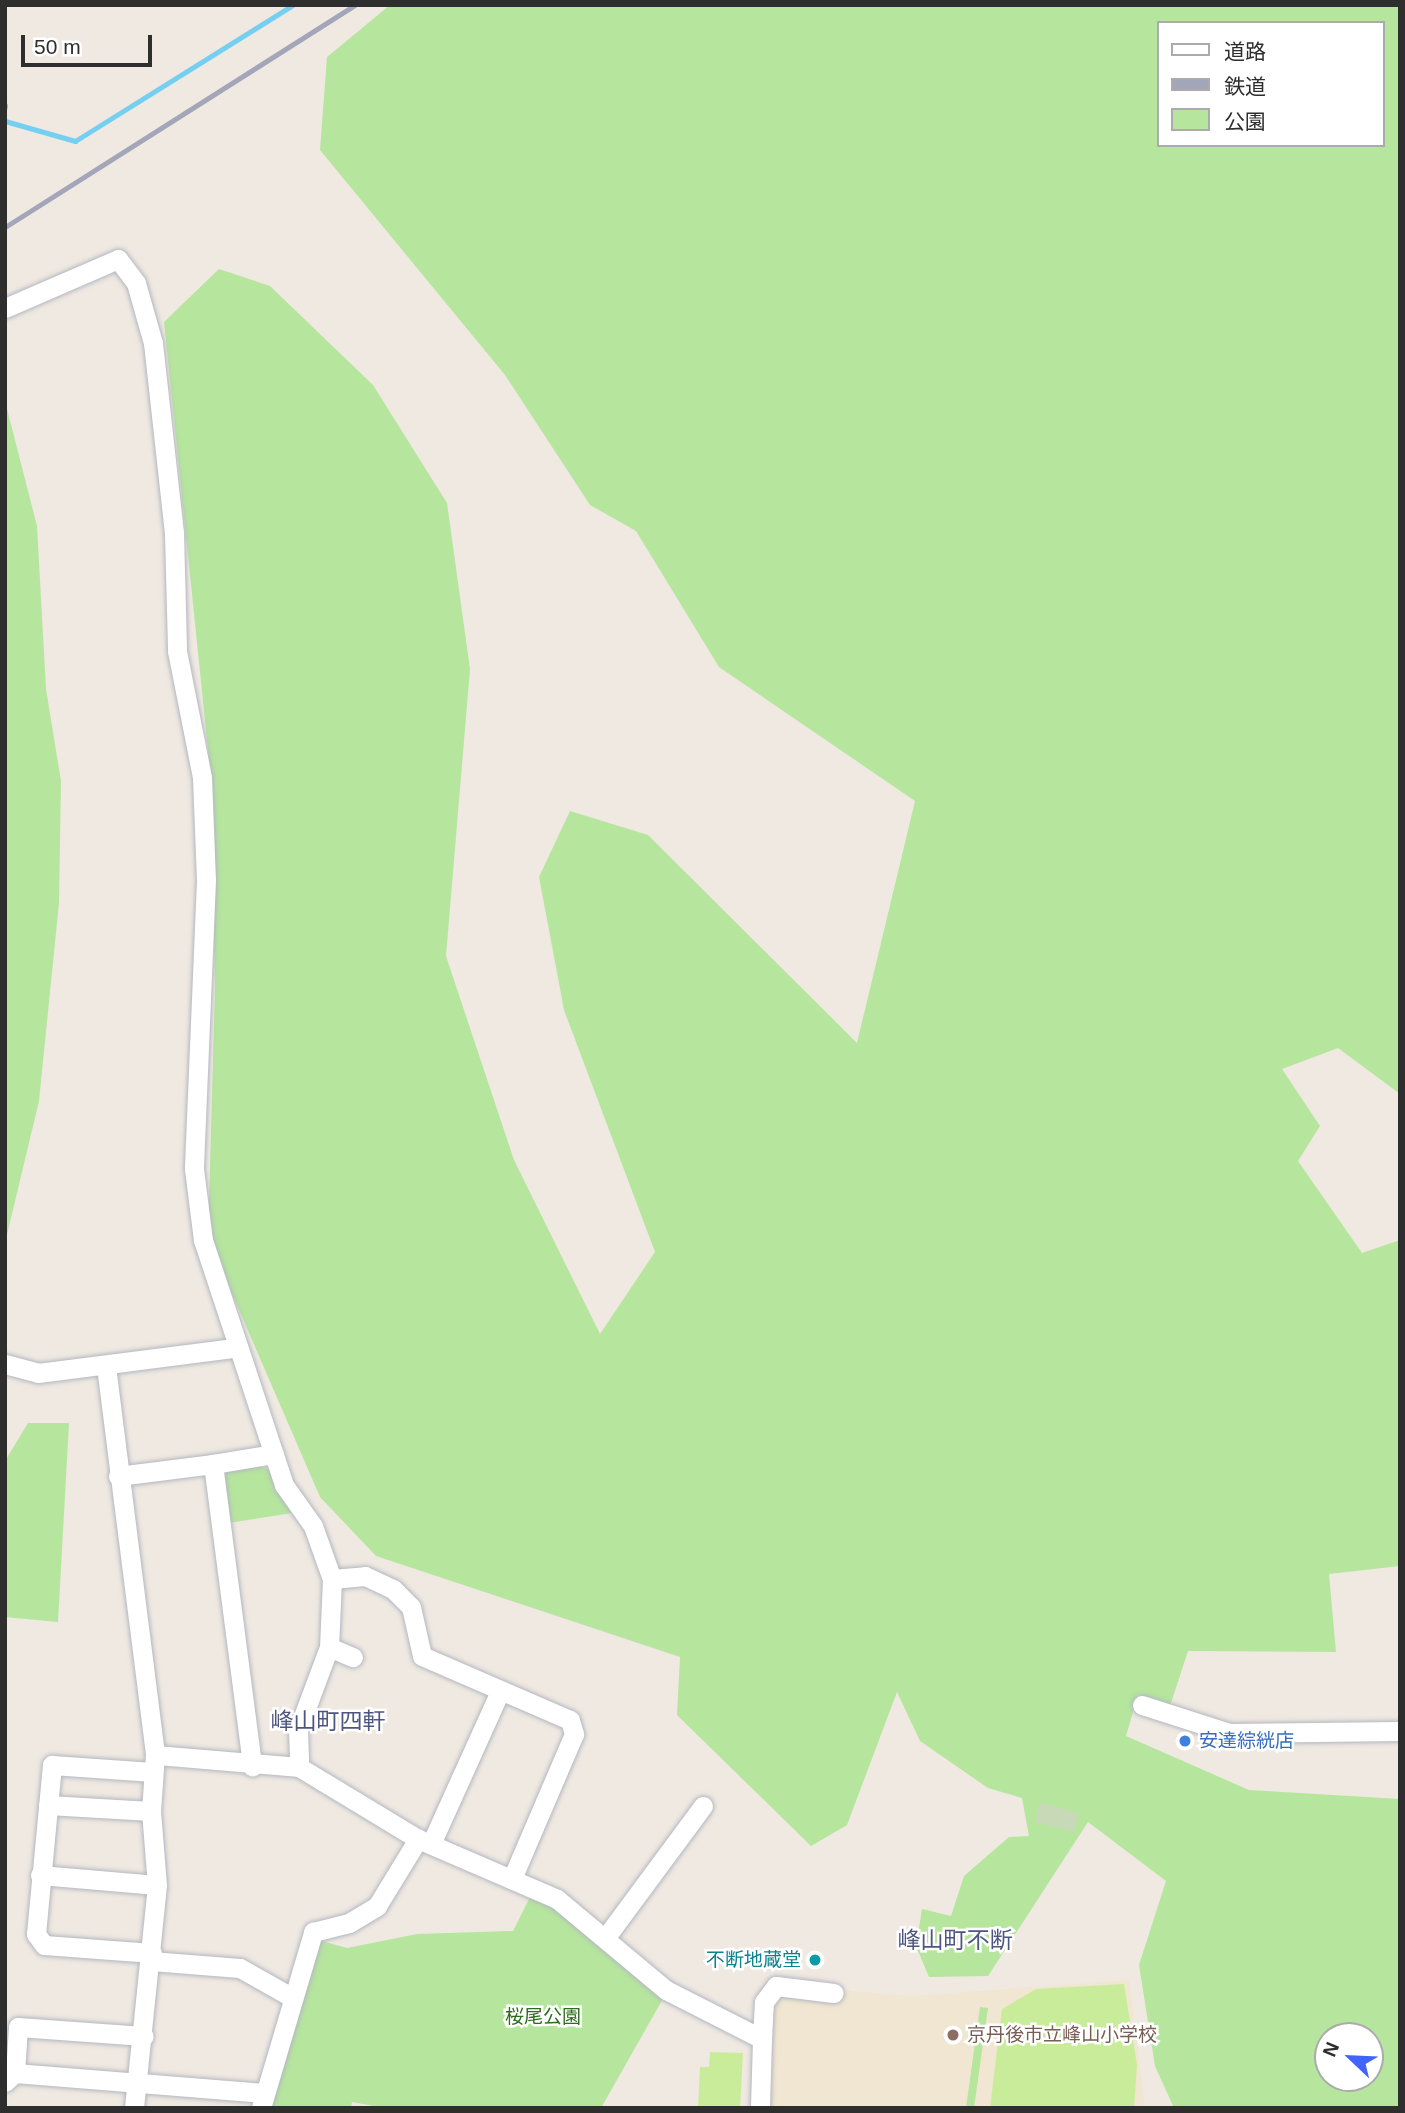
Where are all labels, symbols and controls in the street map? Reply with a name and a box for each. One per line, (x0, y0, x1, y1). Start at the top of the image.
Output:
scale bar (24, 21, 156, 65)
legend (1156, 21, 1384, 147)
text: 50 m (34, 35, 81, 58)
text: 道路 (1224, 40, 1266, 63)
text: 鉄道 (1224, 75, 1266, 98)
text: 公園 (1224, 110, 1266, 133)
district label: 峰山町四軒 (271, 1707, 385, 1735)
place label: 安達綜絖店 (1199, 1730, 1294, 1752)
marker: 安達綜絖店 (1177, 1733, 1193, 1749)
district label: 峰山町不断 (898, 1926, 1012, 1954)
place label: 不断地蔵堂 (706, 1949, 801, 1971)
marker: 不断地蔵堂 (807, 1952, 823, 1968)
park label: 桜尾公園 (505, 2006, 581, 2028)
north arrow (1314, 2022, 1384, 2092)
place label: 京丹後市立峰山小学校 (967, 2024, 1157, 2046)
marker: 京丹後市立峰山小学校 (945, 2027, 961, 2043)
text: N (1319, 2039, 1343, 2060)

